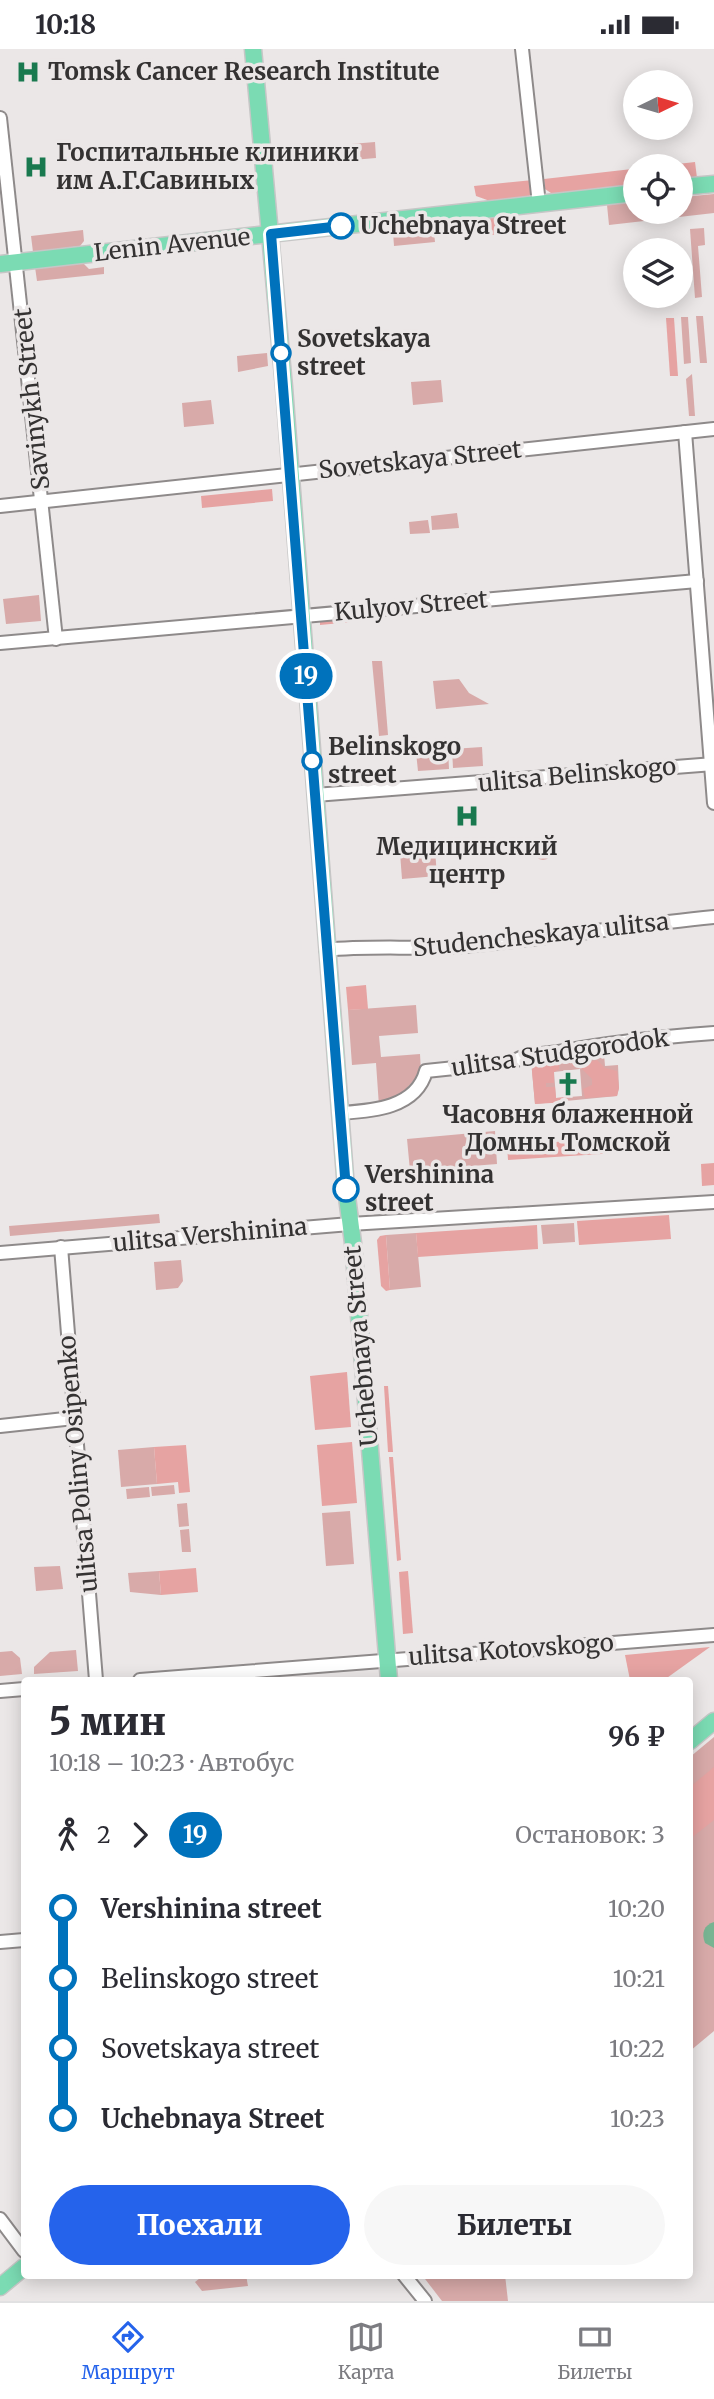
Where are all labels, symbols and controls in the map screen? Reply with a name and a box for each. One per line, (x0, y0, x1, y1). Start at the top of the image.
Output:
text: 10:18 (35, 8, 96, 41)
place label: Tomsk Cancer Research Institute (48, 56, 440, 87)
hospital icon: Tomsk Cancer Research Institute (14, 58, 42, 86)
north arrow (623, 70, 693, 140)
map controls (623, 70, 693, 308)
place label: Госпитальные клиники им А.Г.Савиных (56, 137, 359, 196)
hospital icon: Госпитальные клиники им А.Г.Савиных (22, 153, 50, 181)
button: locate (623, 154, 693, 224)
place label: Uchebnaya Street (360, 210, 567, 241)
marker: Uchebnaya Street (328, 213, 354, 239)
street label: Lenin Avenue (92, 221, 252, 268)
button: layers (623, 238, 693, 308)
street label: Savinykh Street (6, 306, 56, 492)
place label: Sovetskaya street (297, 323, 431, 382)
marker: Sovetskaya street (271, 343, 291, 363)
street label: Sovetskaya Street (317, 433, 524, 486)
street label: Kulyov Street (333, 583, 490, 628)
line badge: 19 (274, 653, 338, 699)
text: 19 (294, 660, 318, 691)
place label: Belinskogo street (328, 731, 461, 790)
street label: ulitsa Belinskogo (477, 750, 677, 799)
marker: Belinskogo street (302, 751, 322, 771)
hospital icon: Медицинский центр (453, 802, 481, 830)
place label: Медицинский центр (376, 831, 558, 890)
street label: Studencheskaya ulitsa (411, 906, 671, 963)
street label: ulitsa Studgorodok (449, 1022, 671, 1083)
church icon: Часовня блаженной Домны Томской (554, 1070, 582, 1098)
place label: Часовня блаженной Домны Томской (442, 1099, 694, 1158)
place label: Vershinina street (364, 1159, 494, 1218)
marker: Vershinina street (333, 1176, 359, 1202)
street label: ulitsa Vershinina (111, 1211, 309, 1258)
street label: Uchebnaya Street (336, 1244, 385, 1448)
street label: ulitsa Poliny Osipenko (51, 1334, 104, 1594)
street label: ulitsa Kotovskogo (407, 1627, 615, 1672)
text: 5 мин (49, 1698, 166, 1745)
text: 96 ₽ (608, 1720, 665, 1753)
text: 10:18 – 10:23 · Автобус (49, 1748, 294, 1777)
icon: walk (49, 1816, 87, 1854)
icon: forward (121, 1816, 159, 1854)
text: 19 (183, 1819, 208, 1850)
text: 2 (97, 1820, 111, 1849)
text: Остановок: 3 (515, 1820, 665, 1849)
text: Vershinina street (101, 1892, 322, 1925)
text: 10:20 (608, 1894, 665, 1923)
text: Belinskogo street (101, 1962, 319, 1995)
text: 10:21 (613, 1964, 665, 1993)
text: Sovetskaya street (101, 2032, 319, 2065)
text: 10:22 (609, 2034, 665, 2063)
text: Uchebnaya Street (101, 2102, 325, 2135)
text: 10:23 (610, 2104, 665, 2133)
button: Поехали (49, 2185, 350, 2265)
button: Билеты (364, 2185, 665, 2265)
tab: Маршрут (82, 2318, 175, 2384)
tab: Карта (338, 2318, 394, 2384)
tab: Билеты (557, 2318, 632, 2384)

